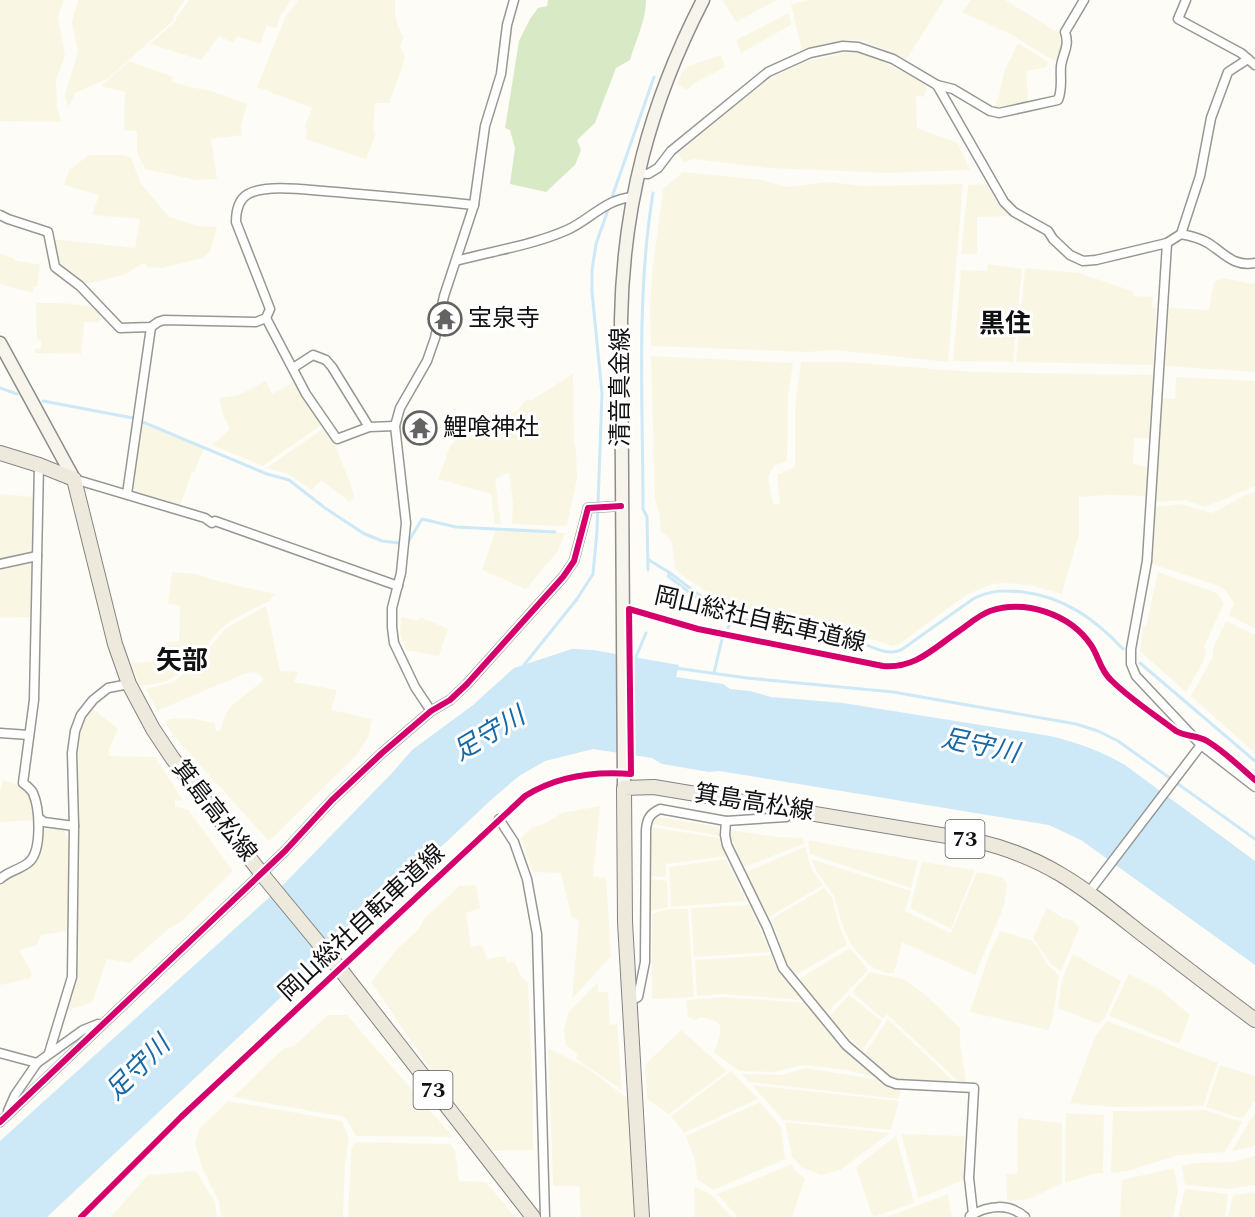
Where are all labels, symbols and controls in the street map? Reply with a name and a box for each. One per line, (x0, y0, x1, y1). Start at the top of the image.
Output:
temple icon: 宝泉寺 (427, 301, 463, 337)
place label: 宝泉寺 (468, 301, 540, 337)
district label: 黒住 (979, 304, 1031, 344)
street label: 清音真金線 (603, 327, 639, 447)
temple icon: 鯉喰神社 (402, 410, 438, 446)
place label: 鯉喰神社 (443, 410, 539, 446)
street label: 岡山総社自転車道線 (651, 578, 869, 662)
district label: 矢部 (156, 641, 208, 681)
water label: 足守川 (445, 695, 535, 771)
water label: 足守川 (938, 718, 1025, 774)
street label: 箕島高松線 (163, 753, 265, 869)
street label: 箕島高松線 (692, 776, 816, 830)
road number: 73 (946, 820, 984, 858)
street label: 岡山総社自転車道線 (271, 836, 453, 1010)
water label: 足守川 (96, 1024, 182, 1110)
road number: 73 (414, 1071, 452, 1109)

